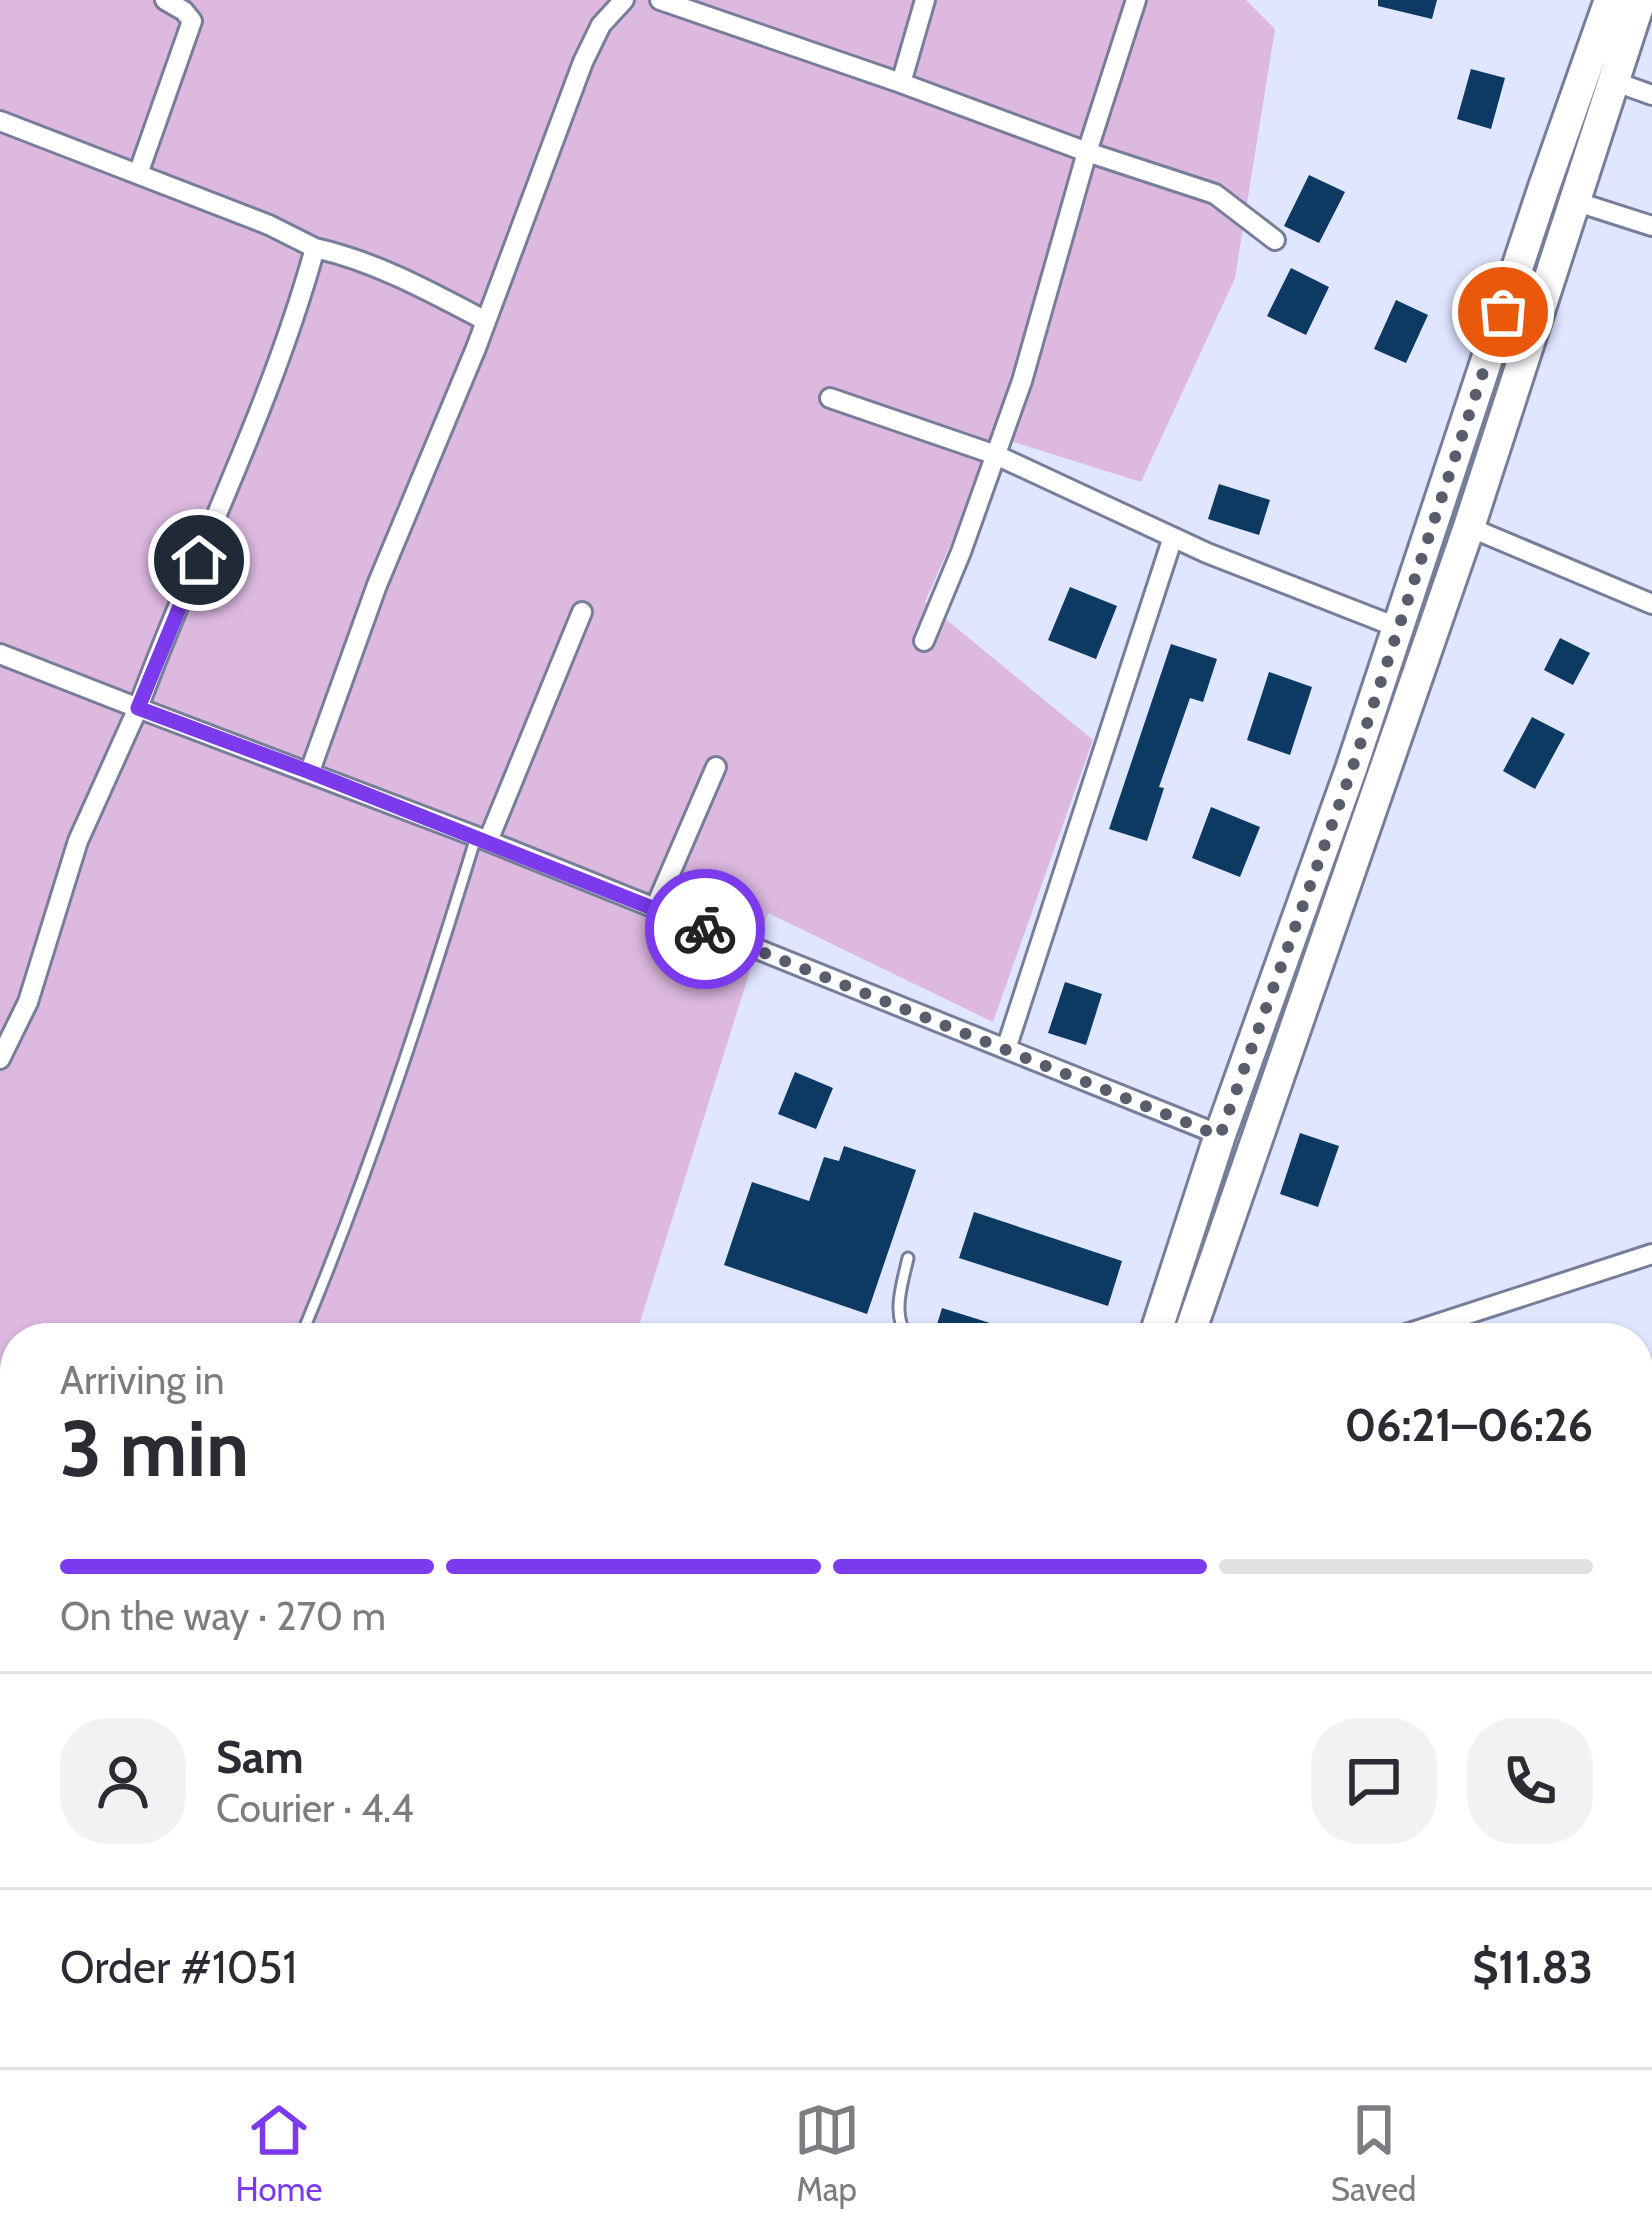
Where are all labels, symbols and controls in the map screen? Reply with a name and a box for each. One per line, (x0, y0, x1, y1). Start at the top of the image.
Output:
pin (1452, 261, 1554, 363)
icon: bag (1470, 279, 1536, 345)
pin (148, 509, 250, 611)
icon: home (166, 527, 232, 593)
courier (645, 869, 765, 989)
icon: bike (672, 896, 738, 962)
text: Arriving in (60, 1356, 224, 1404)
text: 06:21–06:26 (1345, 1398, 1593, 1452)
text: 3 min (60, 1401, 249, 1496)
text: On the way · 270 m (60, 1592, 386, 1640)
button: person (60, 1718, 186, 1844)
button: chat (1311, 1718, 1437, 1844)
button: phone (1467, 1718, 1593, 1844)
text: Sam (216, 1730, 304, 1784)
text: Courier · 4.4 (216, 1784, 414, 1832)
text: Order #1051 (60, 1940, 297, 1994)
text: $11.83 (1472, 1940, 1593, 1994)
tab: Home (236, 2097, 322, 2209)
tab: Map (794, 2097, 860, 2209)
tab: Saved (1331, 2097, 1416, 2209)

